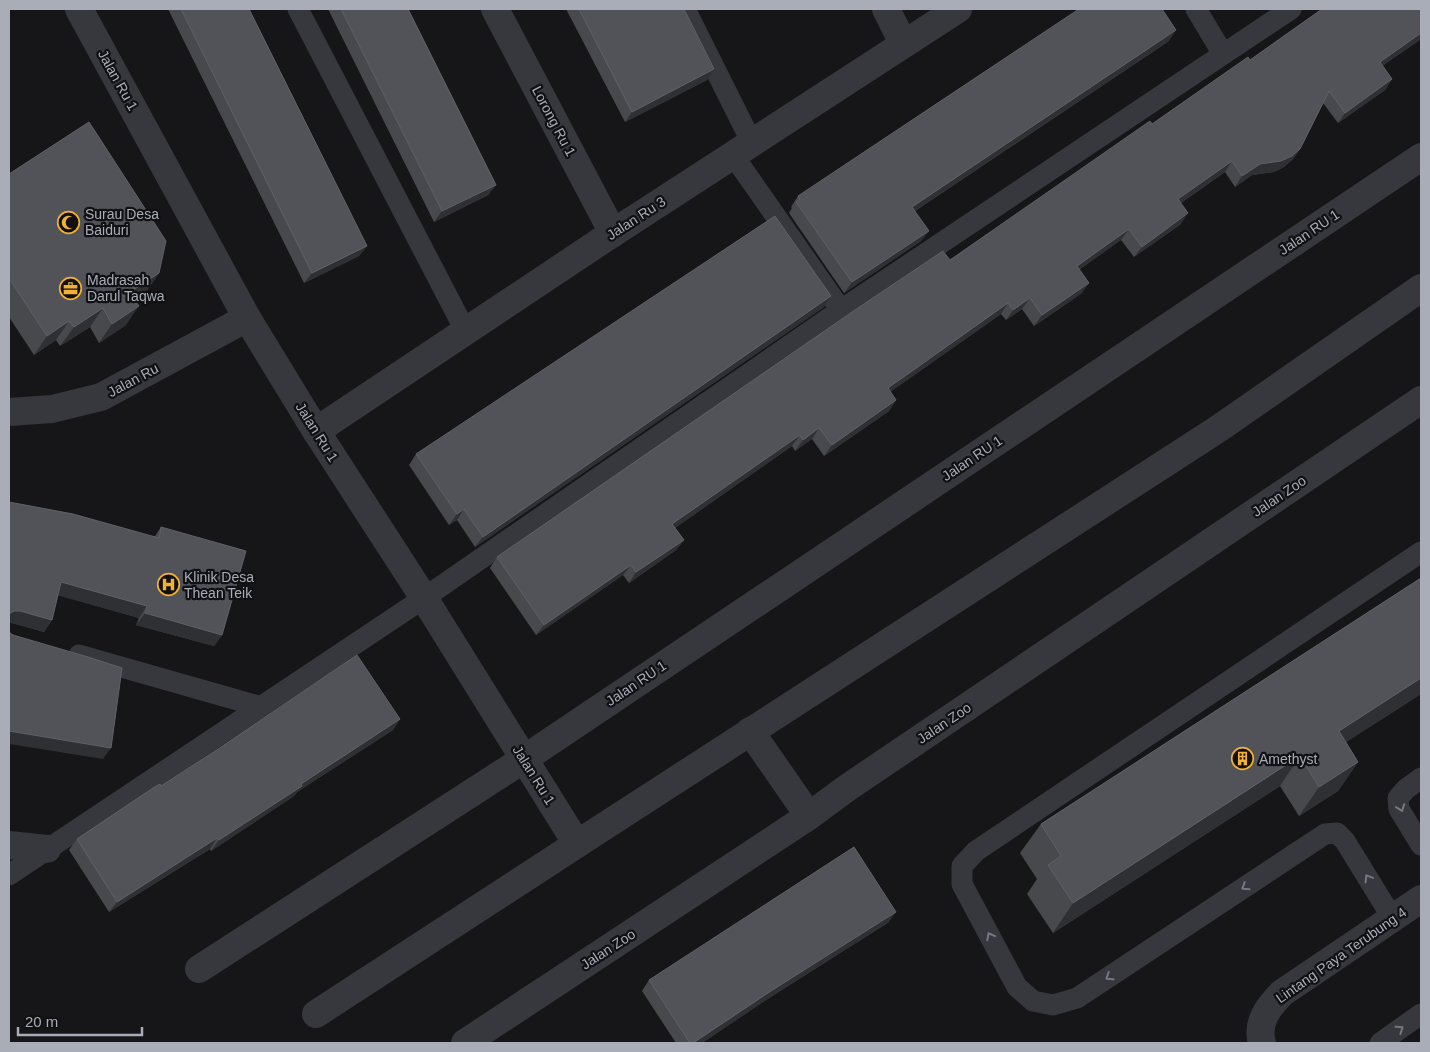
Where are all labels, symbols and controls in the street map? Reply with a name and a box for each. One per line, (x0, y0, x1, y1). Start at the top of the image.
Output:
street label: Jalan Ru 1 (95, 47, 141, 113)
street label: Lorong Ru 1 (529, 83, 579, 159)
street label: Jalan Ru 3 (604, 193, 669, 243)
place label: Surau Desa Baiduri (85, 206, 159, 238)
street label: Jalan RU 1 (1276, 206, 1342, 258)
mosque icon: Surau Desa Baiduri (57, 210, 81, 234)
place label: Madrasah Darul Taqwa (87, 272, 165, 304)
office icon: Madrasah Darul Taqwa (59, 276, 83, 300)
street label: Jalan Ru (105, 360, 161, 400)
street label: Jalan Ru 1 (292, 399, 342, 465)
street label: Jalan RU 1 (939, 432, 1005, 484)
street label: Jalan Zoo (1249, 472, 1309, 520)
place label: Klinik Desa Thean Teik (184, 569, 254, 601)
hospital icon: Klinik Desa Thean Teik (156, 573, 180, 597)
street label: Jalan RU 1 (603, 657, 669, 709)
street label: Jalan Zoo (914, 699, 974, 747)
street label: Jalan Ru 1 (509, 742, 559, 808)
building icon: Amethyst (1231, 747, 1255, 771)
place label: Amethyst (1259, 751, 1317, 767)
one-way arrow (1395, 803, 1405, 812)
one-way arrow (1364, 874, 1374, 883)
one-way arrow (1241, 881, 1250, 891)
street label: Lintang Paya Terubung 4 (1273, 904, 1409, 1006)
street label: Jalan Zoo (578, 925, 638, 972)
one-way arrow (987, 932, 997, 941)
one-way arrow (1106, 971, 1115, 980)
scale bar (18, 1004, 141, 1036)
text: 20 m (25, 1013, 58, 1030)
one-way arrow (1395, 1025, 1404, 1035)

